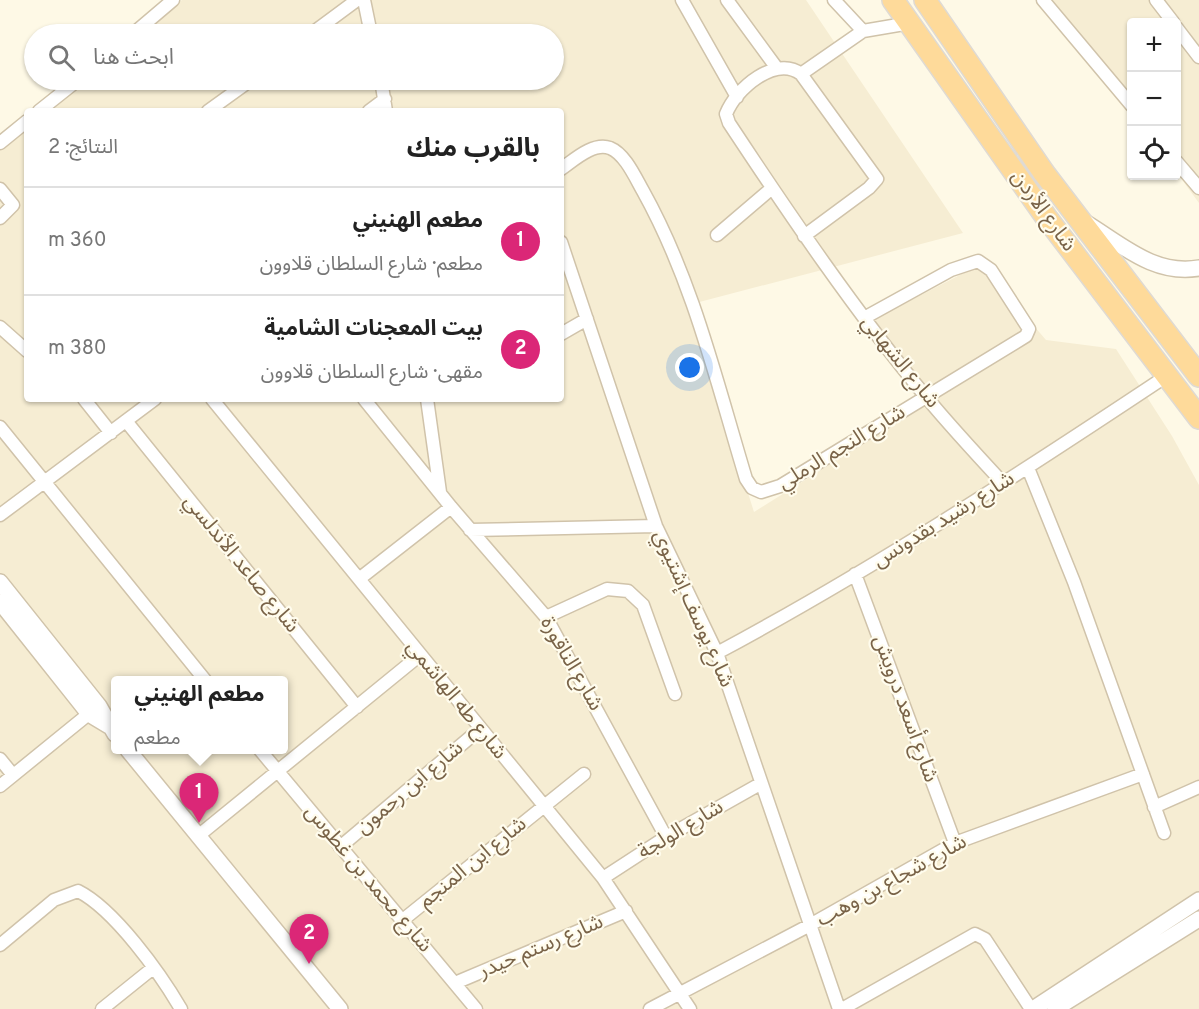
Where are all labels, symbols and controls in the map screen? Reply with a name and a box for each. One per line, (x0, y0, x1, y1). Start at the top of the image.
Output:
map controls (1127, 18, 1181, 180)
button: + (1127, 18, 1181, 72)
search box (24, 24, 564, 90)
icon: search (45, 41, 78, 74)
text: ابحث هنا (93, 45, 174, 72)
button: − (1127, 72, 1181, 126)
button: locate (1127, 126, 1181, 180)
text: بالقرب منك (407, 133, 540, 166)
text: النتائج: 2 (48, 135, 118, 161)
street label: شارع الأردن (1004, 165, 1082, 257)
text: مطعم الهنيني (353, 208, 483, 235)
text: 360 m (48, 228, 106, 254)
text: 1 (517, 228, 525, 254)
text: مطعم · شارع السلطان قلاوون (260, 252, 483, 278)
street label: شارع الشهابي (854, 310, 946, 415)
text: بيت المعجنات الشامية (264, 316, 483, 343)
text: 380 m (48, 336, 107, 362)
text: 2 (514, 336, 527, 362)
your location (675, 353, 704, 382)
text: مقهى · شارع السلطان قلاوون (261, 360, 483, 386)
street label: شارع النجم الرملي (773, 399, 911, 497)
street label: شارع رشيد بقدونس (868, 466, 1020, 574)
street label: شارع صاعد الأندلسي (176, 489, 305, 639)
street label: شارع يوسف إشتيوي (645, 526, 740, 692)
street label: شارع الناقورة (533, 612, 609, 716)
street label: شارع أسعد درويش (866, 632, 945, 786)
street label: شارع طه الهاشمي (399, 635, 513, 766)
popup (111, 676, 288, 754)
text: مطعم الهنيني (134, 682, 265, 709)
text: مطعم (134, 726, 181, 752)
street label: شارع ابن رحمون (351, 735, 469, 841)
pin: 1 (180, 774, 218, 823)
street label: شارع الولجة (633, 794, 729, 866)
street label: شارع محمد بن غطوس (298, 799, 438, 959)
street label: شارع ابن المنجم (413, 811, 533, 915)
street label: شارع شجاع بن وهب (812, 829, 972, 933)
street label: شارع رستم حيدر (474, 909, 608, 986)
pin: 2 (290, 914, 328, 964)

